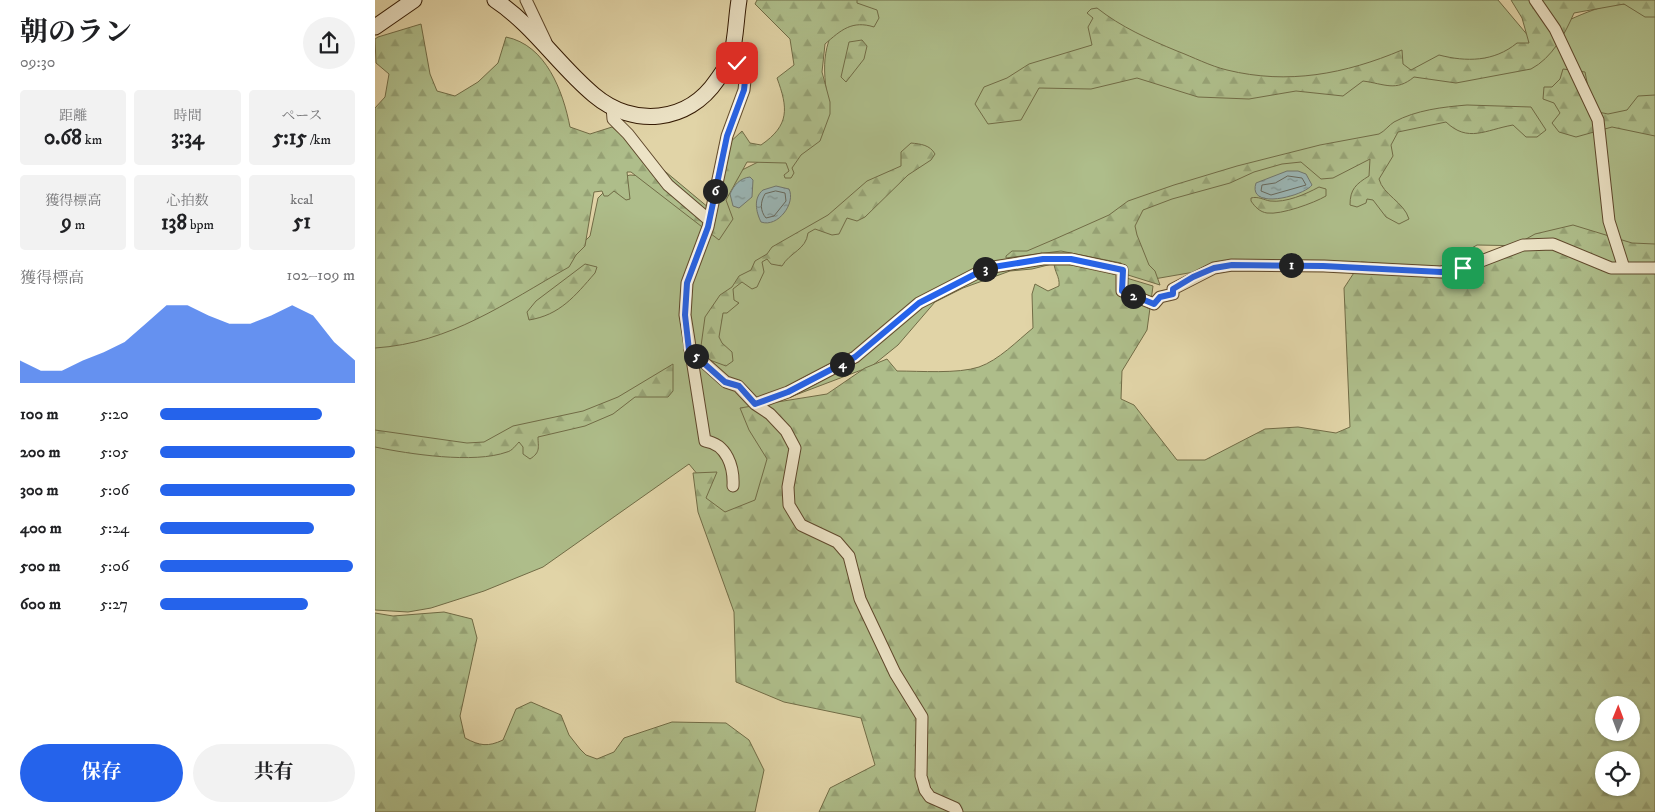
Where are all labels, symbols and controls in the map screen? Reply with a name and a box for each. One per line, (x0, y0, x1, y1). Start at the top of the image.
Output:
text: 朝のラン (20, 15, 132, 50)
button: share (303, 17, 355, 69)
pin (716, 42, 758, 84)
icon: check (723, 49, 751, 77)
text: 09:30 (20, 52, 55, 72)
text: 距離 (59, 107, 87, 125)
text: 時間 (173, 107, 201, 125)
text: ペース (281, 107, 322, 125)
text: 0.68 (44, 125, 82, 151)
text: 3:34 (171, 125, 204, 151)
text: 5:15 (273, 125, 307, 151)
text: km (82, 131, 102, 149)
text: /km (307, 131, 331, 149)
pin: 6 (703, 178, 727, 204)
text: 6 (712, 182, 719, 200)
text: kcal (290, 191, 313, 209)
text: 獲得標高 (45, 192, 101, 210)
text: 心拍数 (166, 192, 208, 210)
text: 51 (293, 209, 311, 235)
text: 9 (61, 210, 72, 236)
text: 138 (161, 210, 187, 236)
text: m (72, 216, 85, 234)
text: bpm (187, 216, 214, 234)
pin (1442, 247, 1484, 289)
pin: 1 (1279, 252, 1303, 278)
icon: arrive (1449, 254, 1477, 282)
pin: 3 (973, 256, 997, 282)
text: 1 (1289, 256, 1294, 274)
text: 3 (983, 260, 988, 278)
text: 102–109 m (286, 265, 355, 285)
text: 獲得標高 (20, 268, 84, 288)
pin: 2 (1121, 284, 1145, 308)
text: 2 (1130, 287, 1137, 305)
pin: 5 (683, 344, 709, 368)
text: 5 (693, 347, 700, 365)
pin: 4 (829, 352, 855, 376)
text: 4 (838, 355, 847, 373)
text: 100 m (20, 404, 59, 424)
text: 5:20 (100, 404, 129, 424)
text: 200 m (20, 442, 61, 462)
text: 5:05 (100, 442, 129, 462)
text: 300 m (20, 480, 59, 500)
text: 5:06 (100, 480, 129, 500)
text: 400 m (20, 518, 62, 538)
text: 5:24 (100, 518, 129, 538)
text: 500 m (20, 556, 61, 576)
text: 5:06 (100, 556, 129, 576)
text: 600 m (20, 594, 61, 614)
text: 5:27 (100, 594, 128, 614)
north arrow (1595, 696, 1640, 741)
map controls (1595, 696, 1640, 796)
button: 保存 (20, 744, 183, 802)
button: 共有 (193, 744, 355, 802)
button: locate (1595, 751, 1640, 796)

